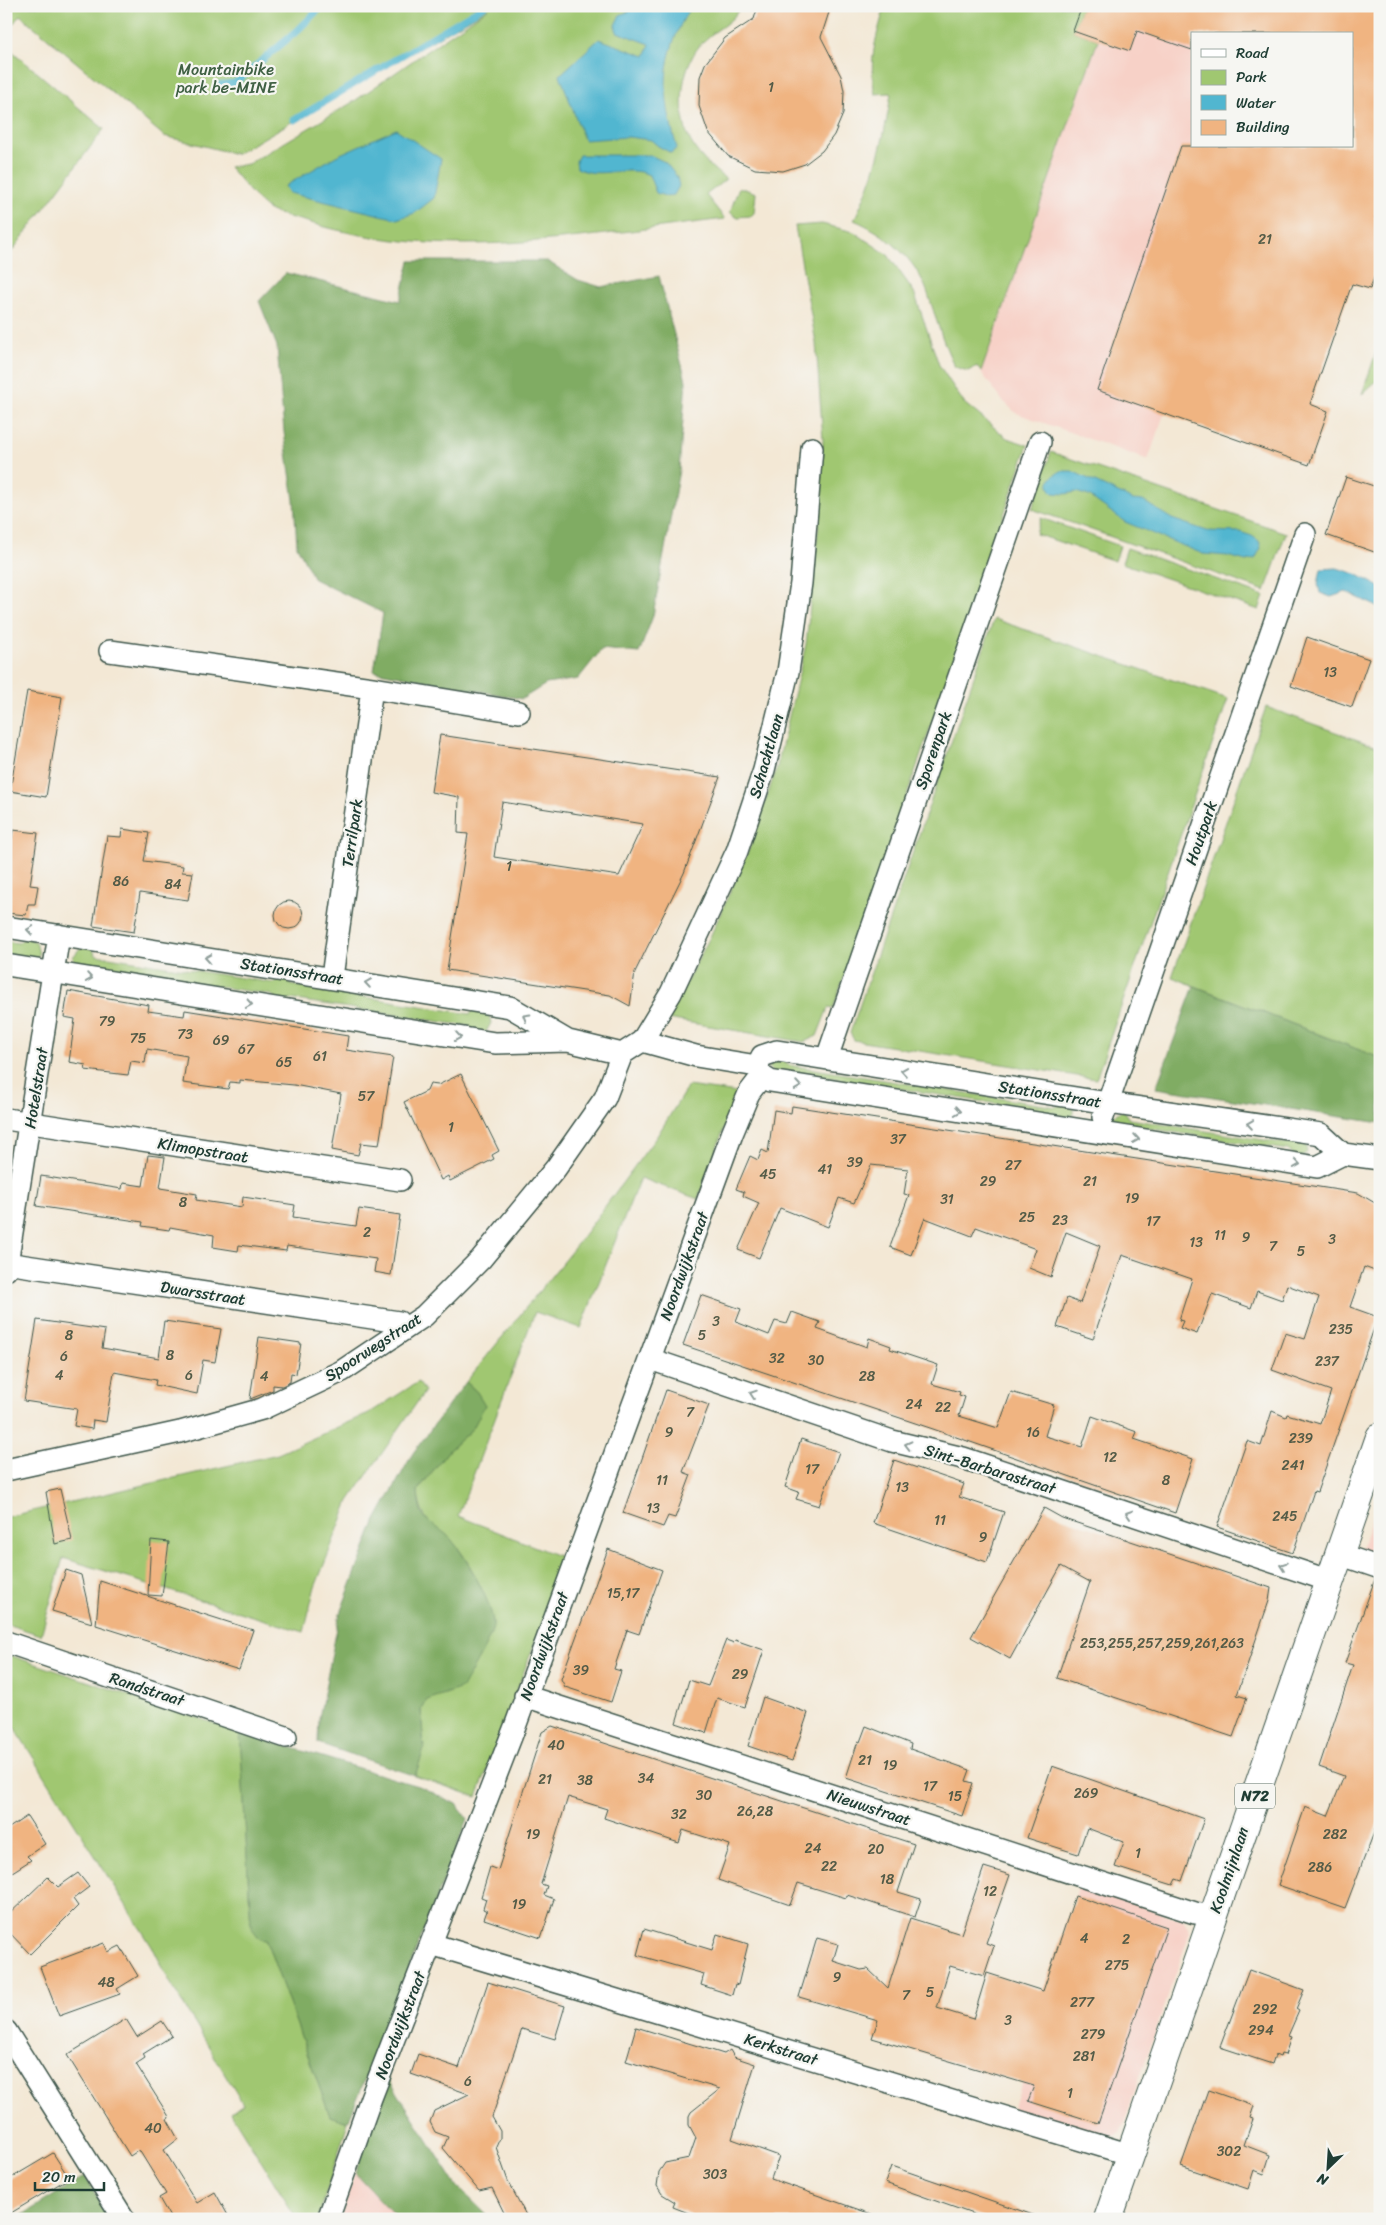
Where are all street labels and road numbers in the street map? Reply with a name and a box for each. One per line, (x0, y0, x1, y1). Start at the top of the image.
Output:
street label: Sporenpark (906, 707, 960, 793)
street label: Schachtlaan (740, 710, 792, 802)
street label: Houtpark (1176, 796, 1226, 869)
street label: Terrilpark (333, 797, 371, 869)
street label: Stationsstraat (238, 949, 346, 993)
street label: Hotelstraat (15, 1045, 57, 1131)
street label: Stationsstraat (996, 1072, 1104, 1116)
street label: Klimopstraat (156, 1129, 250, 1171)
street label: Noordwijkstraat (651, 1207, 717, 1325)
street label: Dwarsstraat (158, 1272, 248, 1314)
street label: Spoorwegstraat (318, 1304, 428, 1390)
street label: Sint-Barbarastraat (921, 1435, 1060, 1503)
street label: Noordwijkstraat (511, 1587, 577, 1705)
street label: Randstraat (106, 1663, 189, 1715)
street label: Nieuwstraat (823, 1780, 915, 1834)
road number: N72 (1235, 1784, 1275, 1808)
street label: Koolmijnlaan (1201, 1823, 1257, 1917)
street label: Noordwijkstraat (366, 1966, 434, 2083)
street label: Kerkstraat (741, 2024, 822, 2074)

